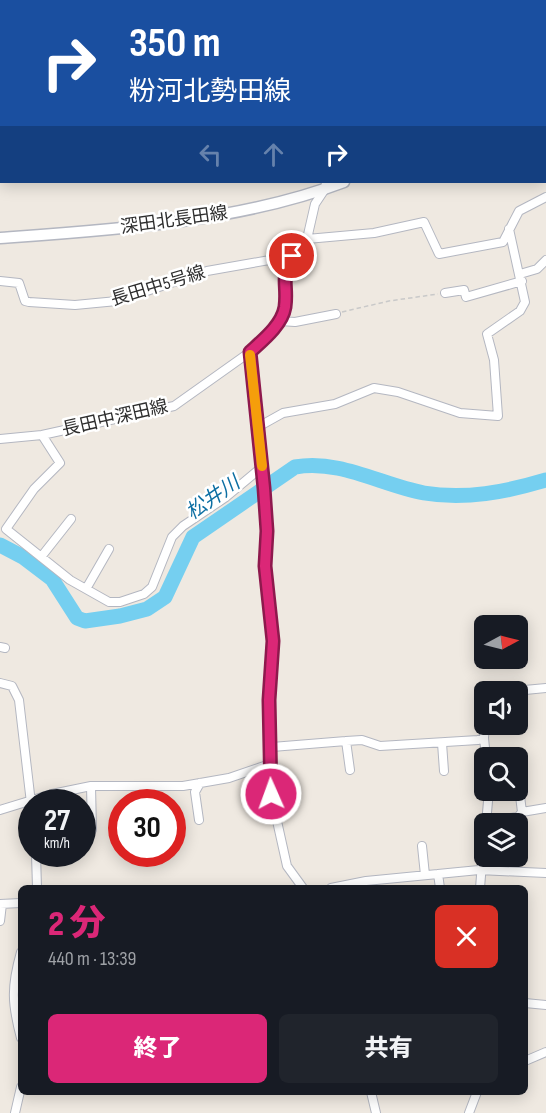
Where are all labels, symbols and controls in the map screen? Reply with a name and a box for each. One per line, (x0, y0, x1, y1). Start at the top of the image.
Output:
text: 350 m (129, 18, 221, 69)
icon: right (30, 24, 108, 102)
text: 粉河北勢田線 (129, 76, 291, 108)
icon: left (194, 138, 227, 171)
icon: ahead (257, 138, 290, 171)
icon: right (320, 138, 353, 171)
street label: 深田北長田線 (119, 202, 229, 238)
pin (266, 230, 317, 281)
icon: arrive (275, 239, 308, 272)
street label: 長田中5号線 (108, 262, 208, 310)
street label: 長田中深田線 (60, 396, 170, 440)
water label: 松井川 (182, 470, 246, 525)
north arrow (474, 615, 528, 669)
map controls (474, 615, 528, 867)
button: sound (474, 681, 528, 735)
button: search (474, 747, 528, 801)
position arrow (239, 762, 303, 826)
speed limit sign: 30 (108, 789, 186, 867)
text: 27 (44, 803, 70, 839)
button: layers (474, 813, 528, 867)
text: km/h (44, 834, 70, 853)
text: 2 分 (48, 903, 106, 946)
button: close (435, 905, 498, 968)
text: 440 m · 13:39 (48, 947, 136, 971)
button: 終了 (48, 1014, 267, 1083)
button: 共有 (279, 1014, 498, 1083)

